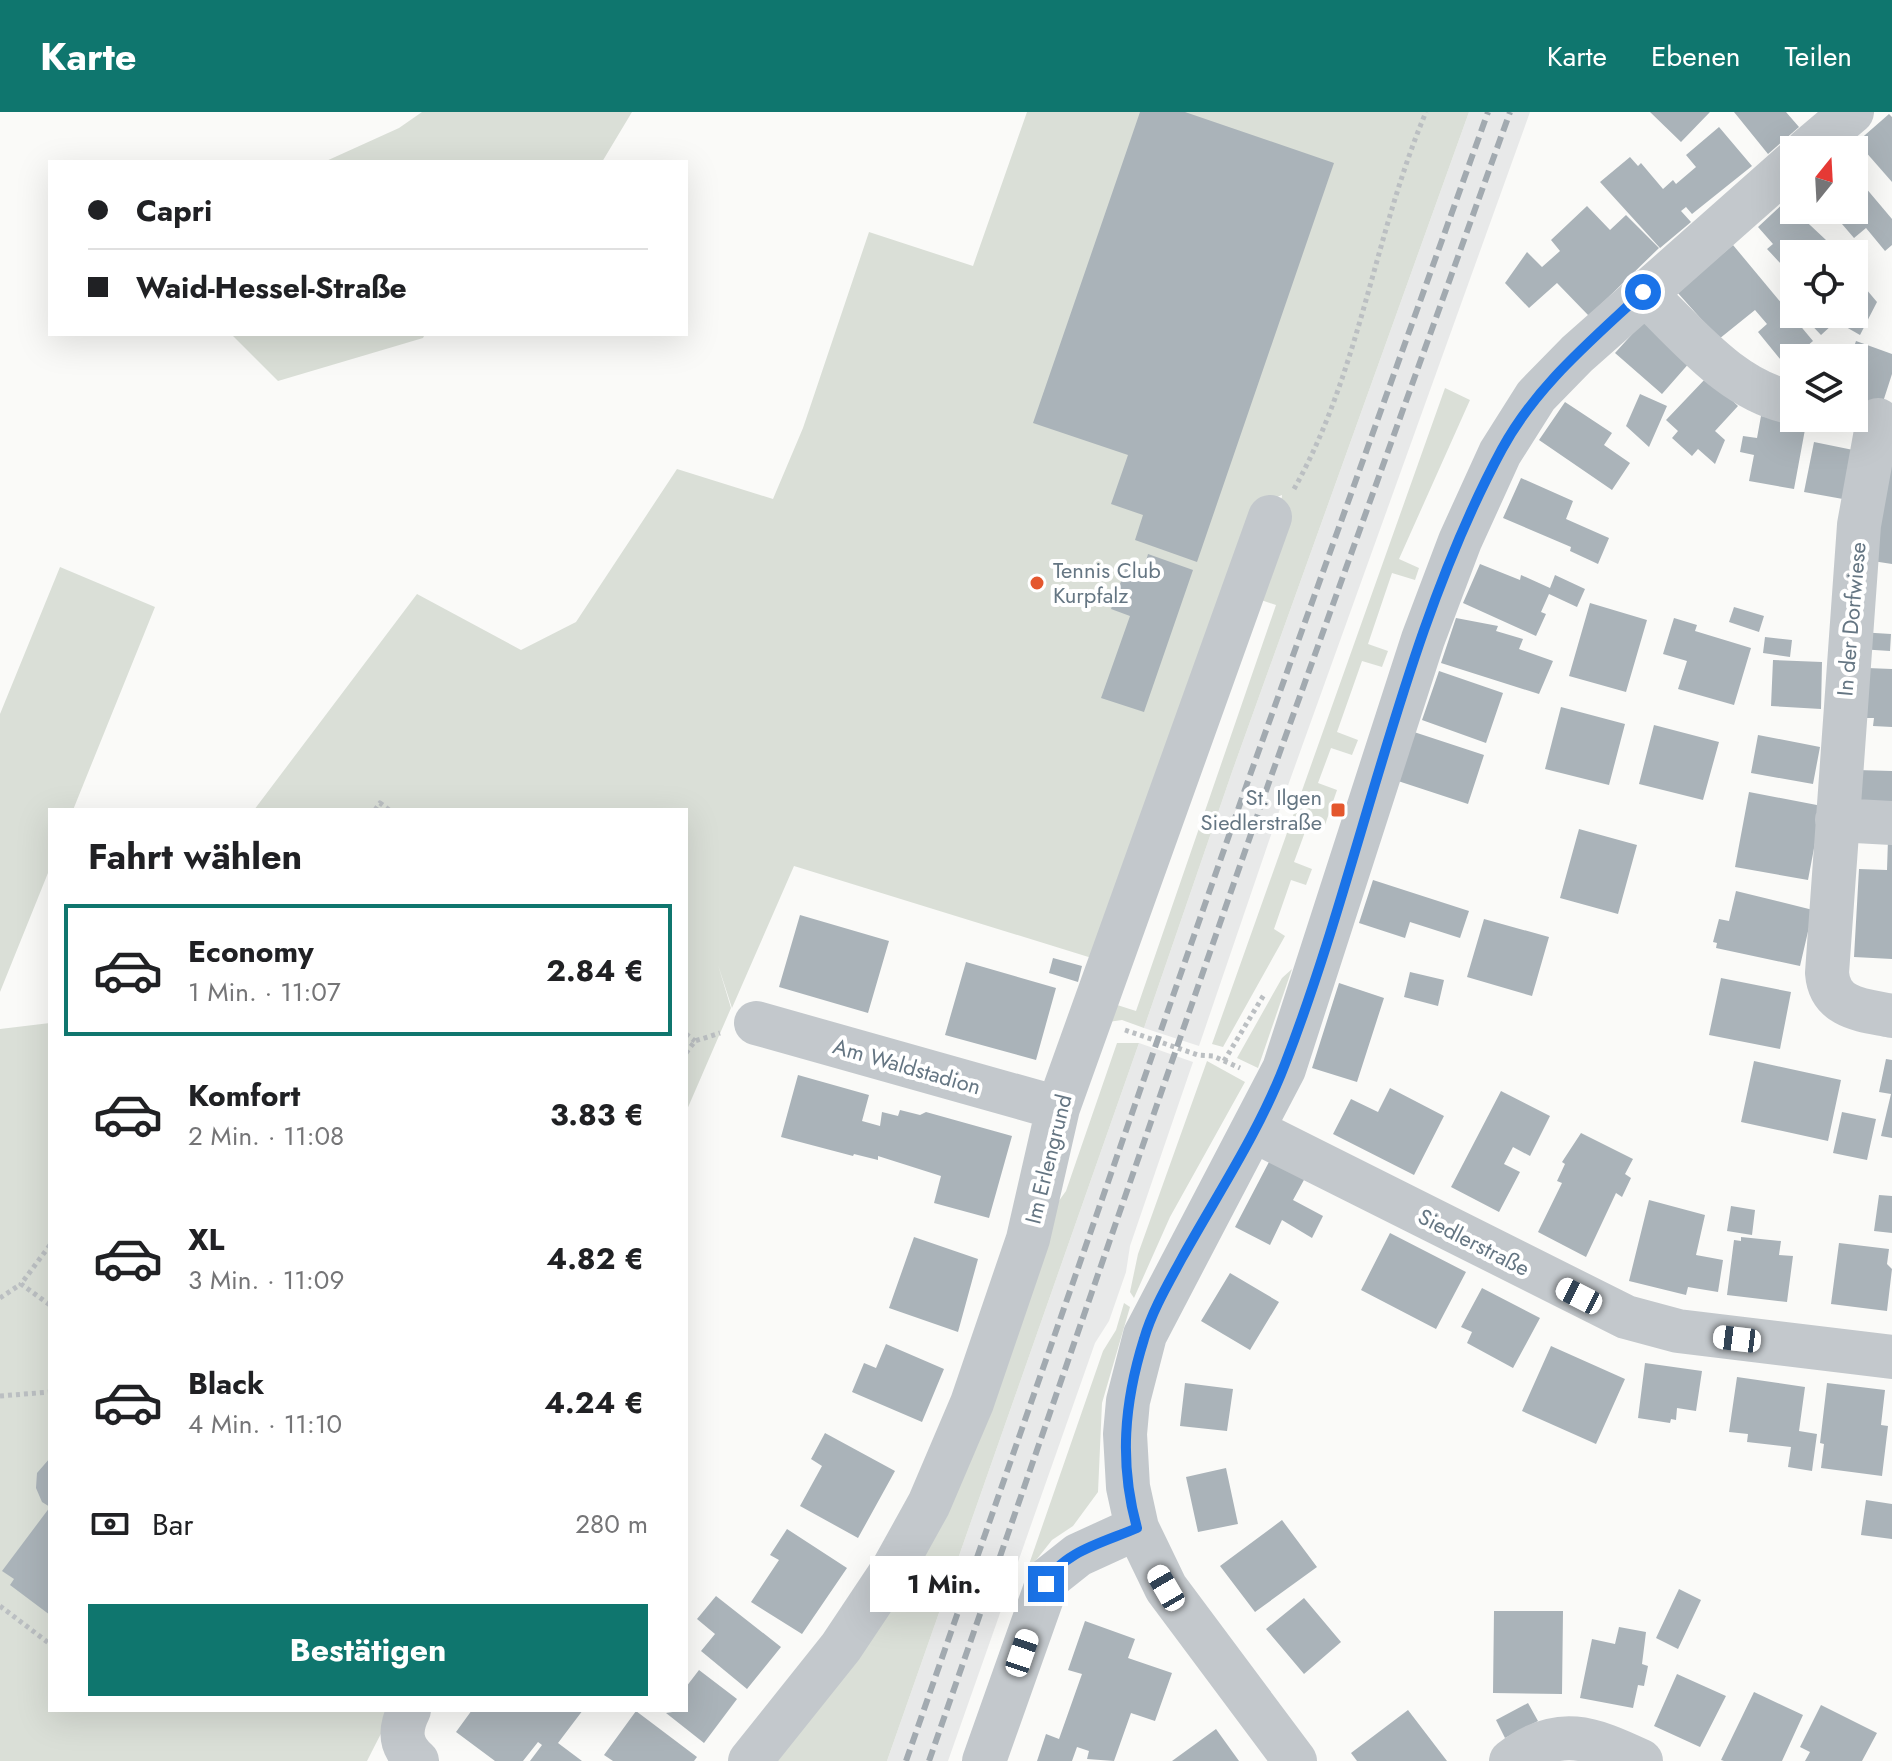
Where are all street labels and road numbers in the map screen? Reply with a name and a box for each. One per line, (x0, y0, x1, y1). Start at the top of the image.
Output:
street label: In der Dorfwiese (1828, 541, 1874, 697)
street label: Am Waldstadion (829, 1030, 985, 1102)
street label: Im Erlengrund (1016, 1091, 1080, 1227)
street label: Siedlerstraße (1413, 1200, 1535, 1284)

